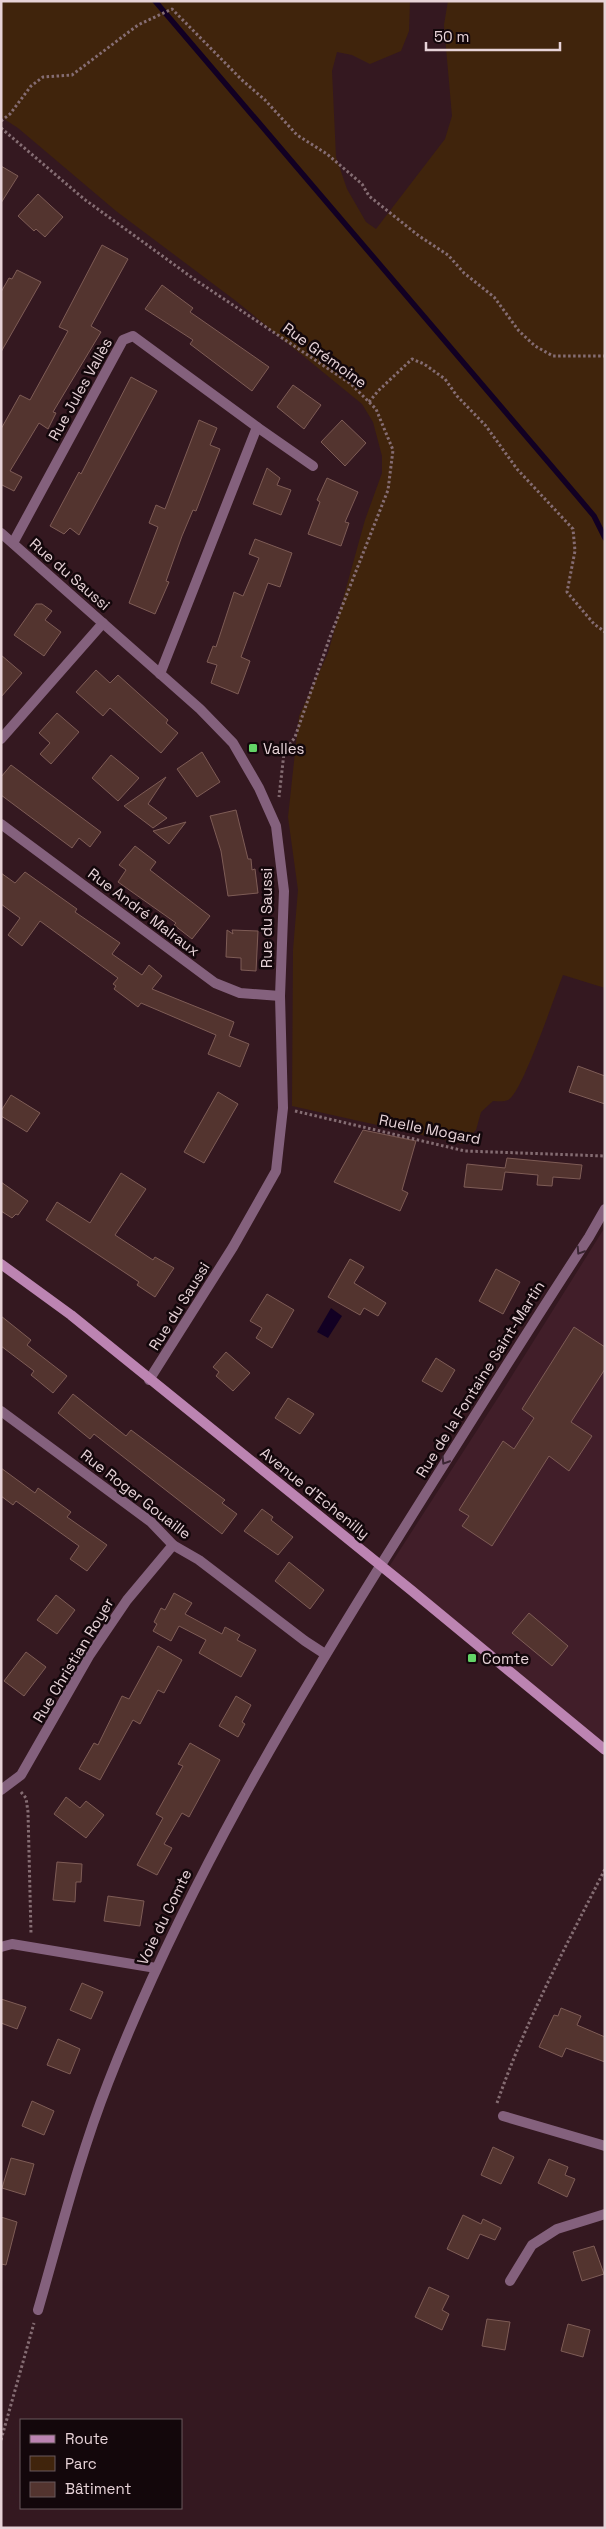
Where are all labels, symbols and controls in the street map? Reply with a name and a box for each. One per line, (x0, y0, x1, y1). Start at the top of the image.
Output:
scale bar (426, 20, 560, 52)
text: 50 m (434, 27, 469, 46)
street label: Rue Grémoine (279, 318, 371, 392)
street label: Rue Jules Vallès (44, 334, 116, 444)
street label: Rue du Saussi (26, 534, 114, 614)
place label: Valles (263, 739, 305, 758)
marker: Valles (247, 742, 259, 754)
street label: Rue André Malraux (84, 864, 204, 960)
street label: Rue du Saussi (257, 868, 276, 968)
street label: Ruelle Mogard (378, 1110, 482, 1148)
one-way arrow (577, 1245, 586, 1254)
street label: Rue du Saussi (144, 1258, 214, 1354)
street label: Rue de la Fontaine Saint-Martin (411, 1277, 549, 1481)
street label: Avenue d'Echenilly (257, 1443, 373, 1543)
street label: Rue Roger Gouaille (77, 1445, 195, 1543)
one-way arrow (442, 1455, 451, 1464)
street label: Rue Christian Royer (28, 1594, 118, 1726)
place label: Comte (482, 1649, 529, 1668)
marker: Comte (466, 1652, 478, 1664)
street label: Voie du Comte (133, 1866, 195, 1968)
legend (20, 2419, 182, 2509)
text: Route (65, 2429, 109, 2448)
text: Parc (65, 2454, 97, 2473)
text: Bâtiment (65, 2479, 131, 2498)

